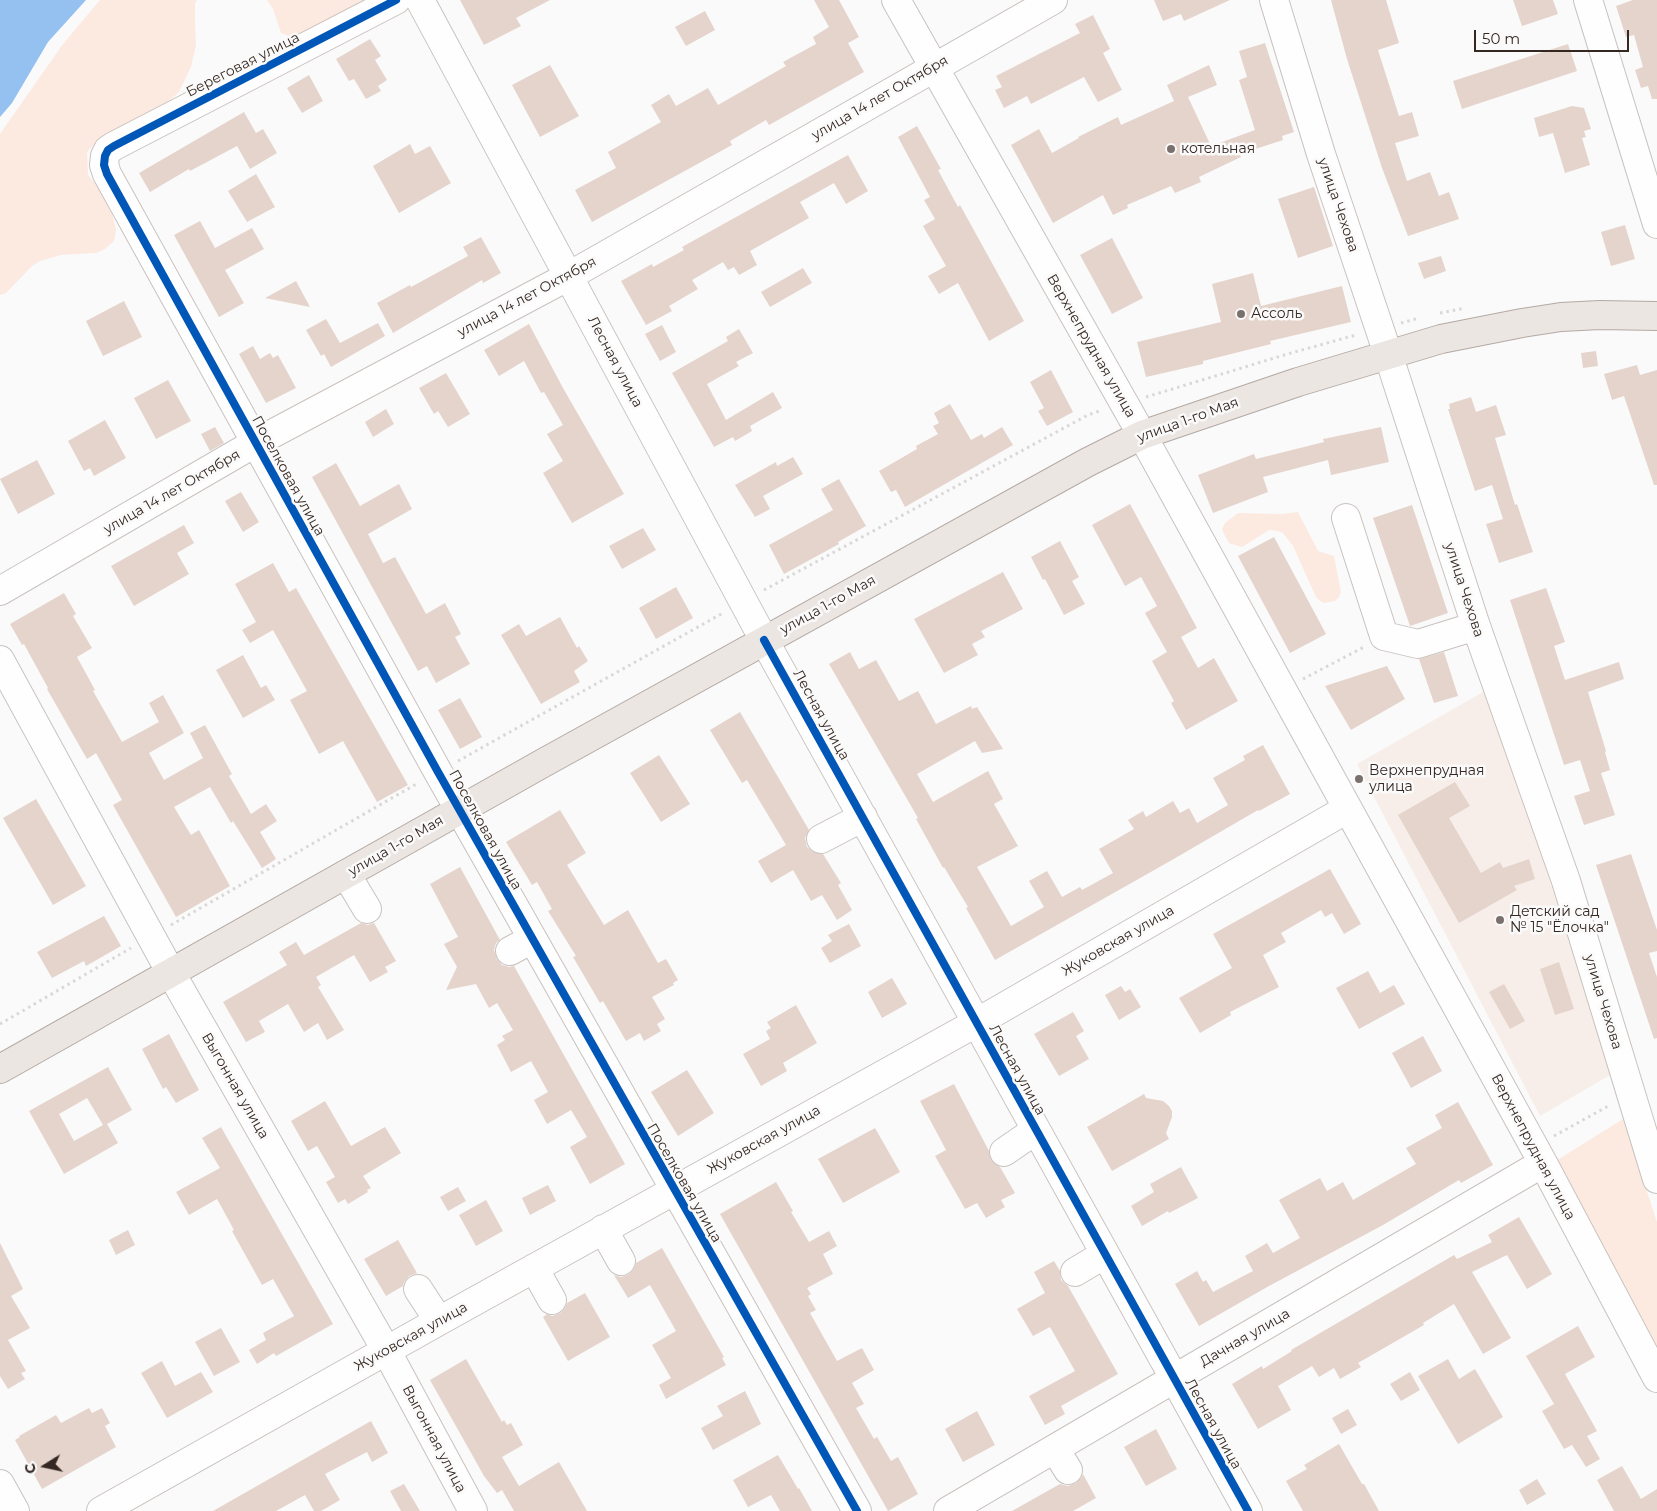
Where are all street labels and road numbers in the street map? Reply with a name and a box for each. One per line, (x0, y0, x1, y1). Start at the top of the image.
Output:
street label: Береговая улица (184, 29, 302, 101)
street label: улица 14 лет Октября (809, 52, 951, 144)
street label: улица Чехова (1314, 156, 1362, 254)
street label: улица 14 лет Октября (455, 253, 599, 341)
street label: Верхнепрудная улица (1043, 271, 1139, 421)
street label: Лесная улица (584, 313, 646, 411)
street label: улица 1-го Мая (1135, 394, 1241, 446)
street label: Поселковая улица (248, 413, 328, 539)
street label: улица 14 лет Октября (101, 446, 243, 538)
street label: улица Чехова (1441, 541, 1487, 639)
street label: улица 1-го Мая (777, 572, 879, 638)
street label: Лесная улица (789, 667, 853, 763)
street label: Поселковая улица (445, 767, 525, 893)
street label: улица 1-го Мая (346, 812, 446, 880)
street label: Жуковская улица (1059, 902, 1177, 980)
street label: улица Чехова (1581, 952, 1625, 1052)
street label: Лесная улица (985, 1022, 1049, 1118)
street label: Выгонная улица (198, 1030, 272, 1142)
street label: Верхнепрудная улица (1487, 1071, 1579, 1223)
street label: Жуковская улица (704, 1102, 824, 1178)
street label: Поселковая улица (643, 1120, 725, 1246)
street label: Жуковская улица (351, 1299, 471, 1375)
street label: Дачная улица (1197, 1305, 1293, 1371)
street label: Лесная улица (1181, 1376, 1245, 1472)
street label: Выгонная улица (399, 1382, 469, 1496)

